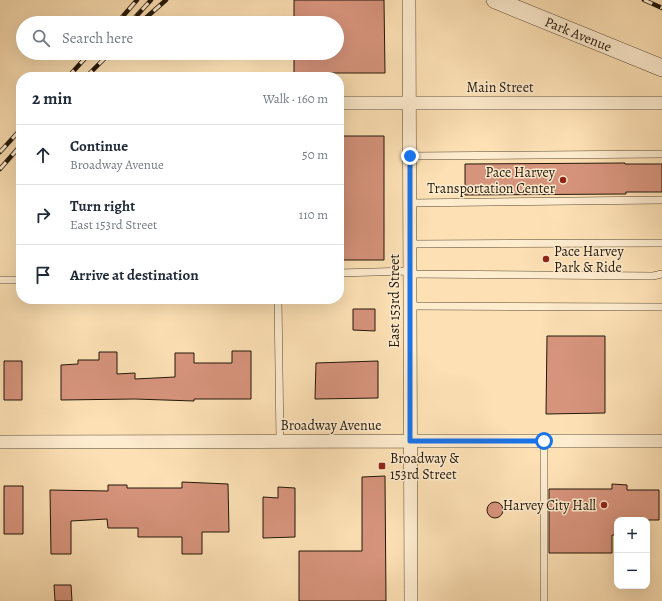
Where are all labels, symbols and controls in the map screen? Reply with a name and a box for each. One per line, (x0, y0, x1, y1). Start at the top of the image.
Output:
street label: Park Avenue (542, 12, 615, 56)
search box (16, 16, 344, 60)
icon: search (30, 27, 52, 49)
text: Search here (62, 28, 133, 48)
street label: Main Street (466, 78, 534, 97)
text: 2 min (32, 87, 72, 110)
text: Walk · 160 m (263, 90, 328, 107)
text: Continue (70, 136, 128, 156)
icon: ahead (32, 144, 54, 166)
text: 50 m (302, 146, 328, 163)
route end (401, 147, 419, 165)
text: Broadway Avenue (70, 156, 164, 173)
place label: Pace Harvey Transportation Center (427, 163, 556, 198)
marker: Pace Harvey Transportation Center (558, 175, 568, 185)
text: Turn right (70, 196, 135, 216)
icon: right (32, 204, 54, 226)
text: 110 m (299, 206, 328, 223)
text: East 153rd Street (70, 216, 157, 233)
place label: Pace Harvey Park & Ride (554, 242, 624, 277)
street label: East 153rd Street (385, 254, 404, 348)
marker: Pace Harvey Park & Ride (541, 254, 551, 264)
icon: arrive (32, 264, 54, 286)
text: Arrive at destination (70, 265, 199, 285)
street label: Broadway Avenue (280, 416, 382, 435)
route start (535, 432, 553, 450)
place label: Broadway & 153rd Street (390, 449, 459, 484)
marker: Broadway & 153rd Street (377, 461, 387, 471)
place label: Harvey City Hall (503, 496, 597, 515)
marker: Harvey City Hall (599, 500, 609, 510)
map controls (614, 517, 650, 589)
button: + (614, 517, 650, 553)
button: − (614, 553, 650, 589)

